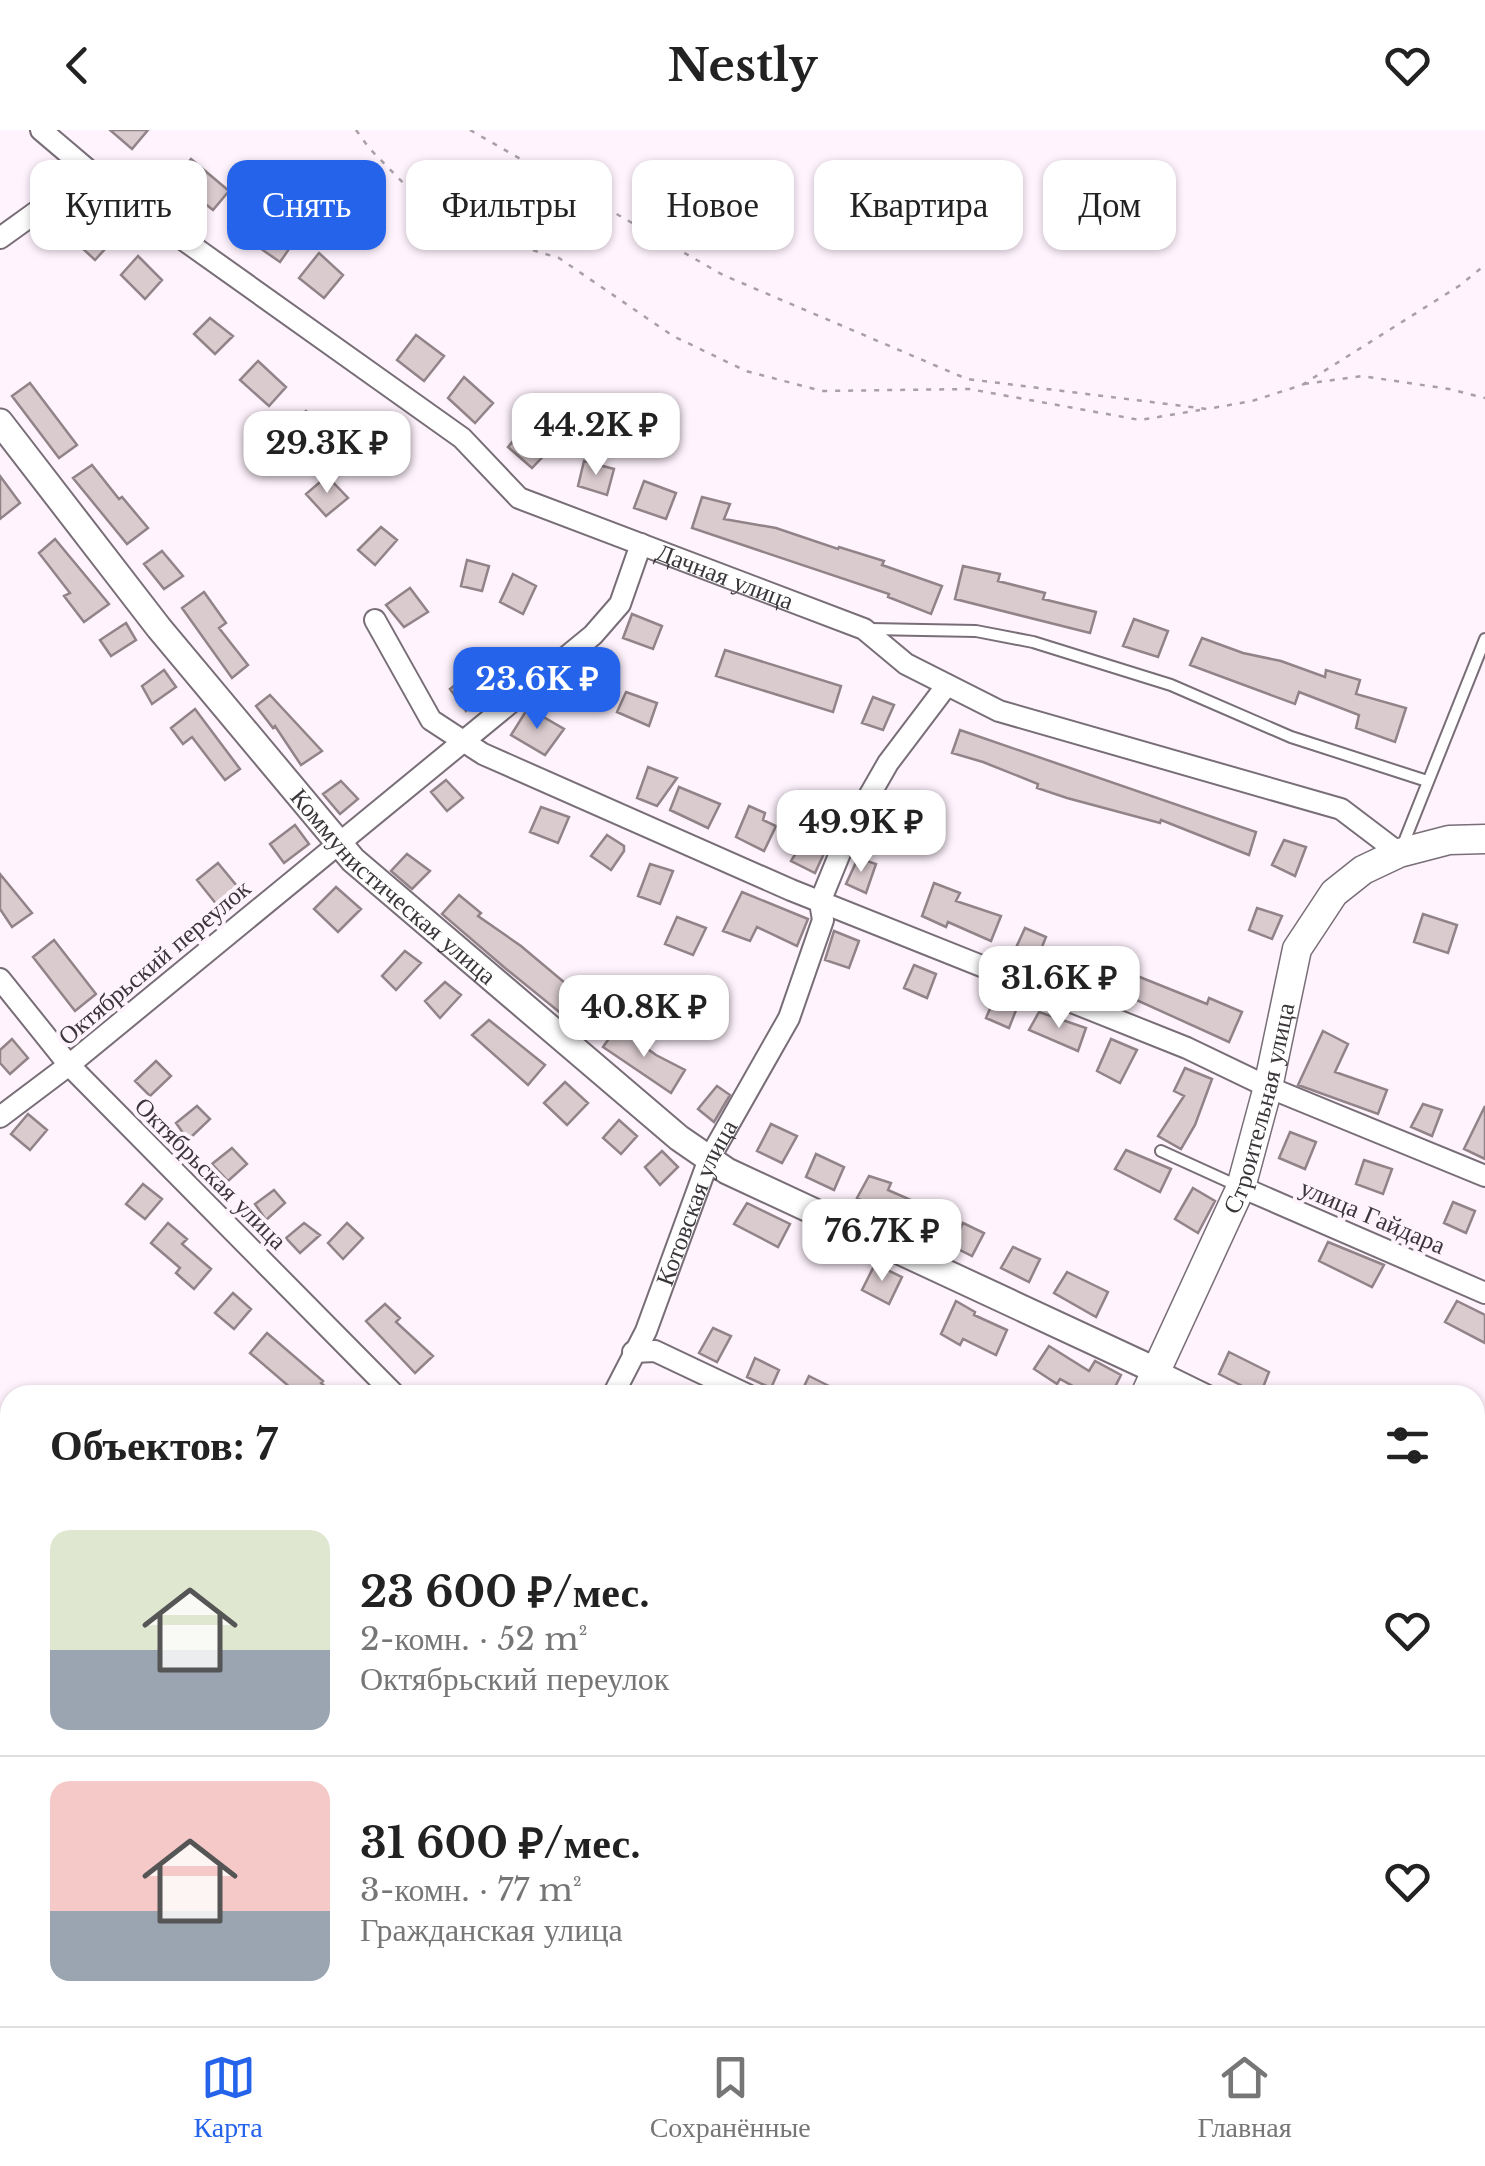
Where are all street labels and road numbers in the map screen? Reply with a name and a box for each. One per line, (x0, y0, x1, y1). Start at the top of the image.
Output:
street label: Дачная улица (652, 537, 798, 617)
street label: Коммунистическая улица (284, 782, 502, 991)
street label: Октябрьский переулок (52, 872, 258, 1052)
street label: Строительная улица (1216, 1000, 1301, 1219)
street label: Октябрьская улица (128, 1091, 293, 1256)
street label: Котовская улица (649, 1114, 744, 1290)
street label: улица Гайдара (1296, 1172, 1450, 1261)

